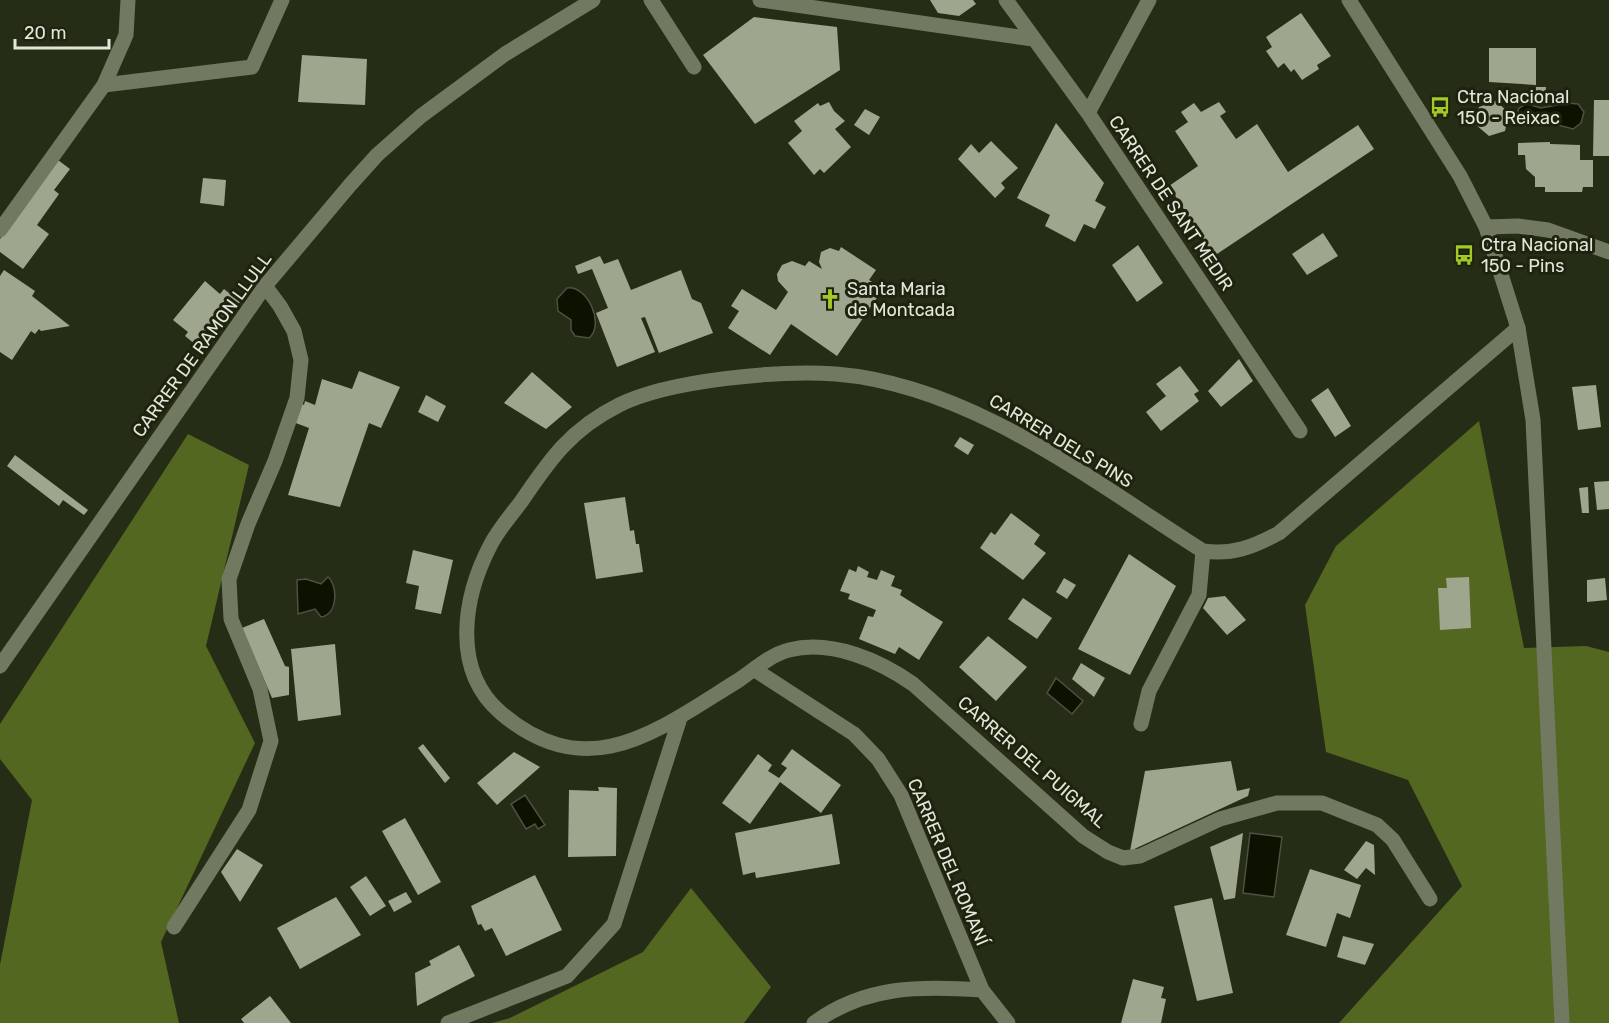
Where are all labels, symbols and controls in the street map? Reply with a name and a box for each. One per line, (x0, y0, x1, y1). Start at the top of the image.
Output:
scale bar (15, 12, 110, 50)
text: 20 m (24, 22, 66, 44)
place label: Ctra Nacional 150 - Reixac (1457, 86, 1569, 129)
bus stop icon: Ctra Nacional 150 - Reixac (1428, 95, 1452, 119)
street label: CARRER DE SANT MEDIR (1104, 111, 1238, 295)
place label: Ctra Nacional 150 - Pins (1481, 234, 1593, 277)
bus stop icon: Ctra Nacional 150 - Pins (1452, 243, 1476, 267)
street label: CARRER DE RAMON LLULL (128, 249, 276, 441)
place label: Santa Maria de Montcada (847, 278, 955, 321)
church icon: Santa Maria de Montcada (818, 287, 842, 311)
street label: CARRER DELS PINS (985, 389, 1137, 493)
street label: CARRER DEL PUIGMAL (953, 691, 1111, 833)
street label: CARRER DEL ROMANÍ (903, 775, 994, 950)

